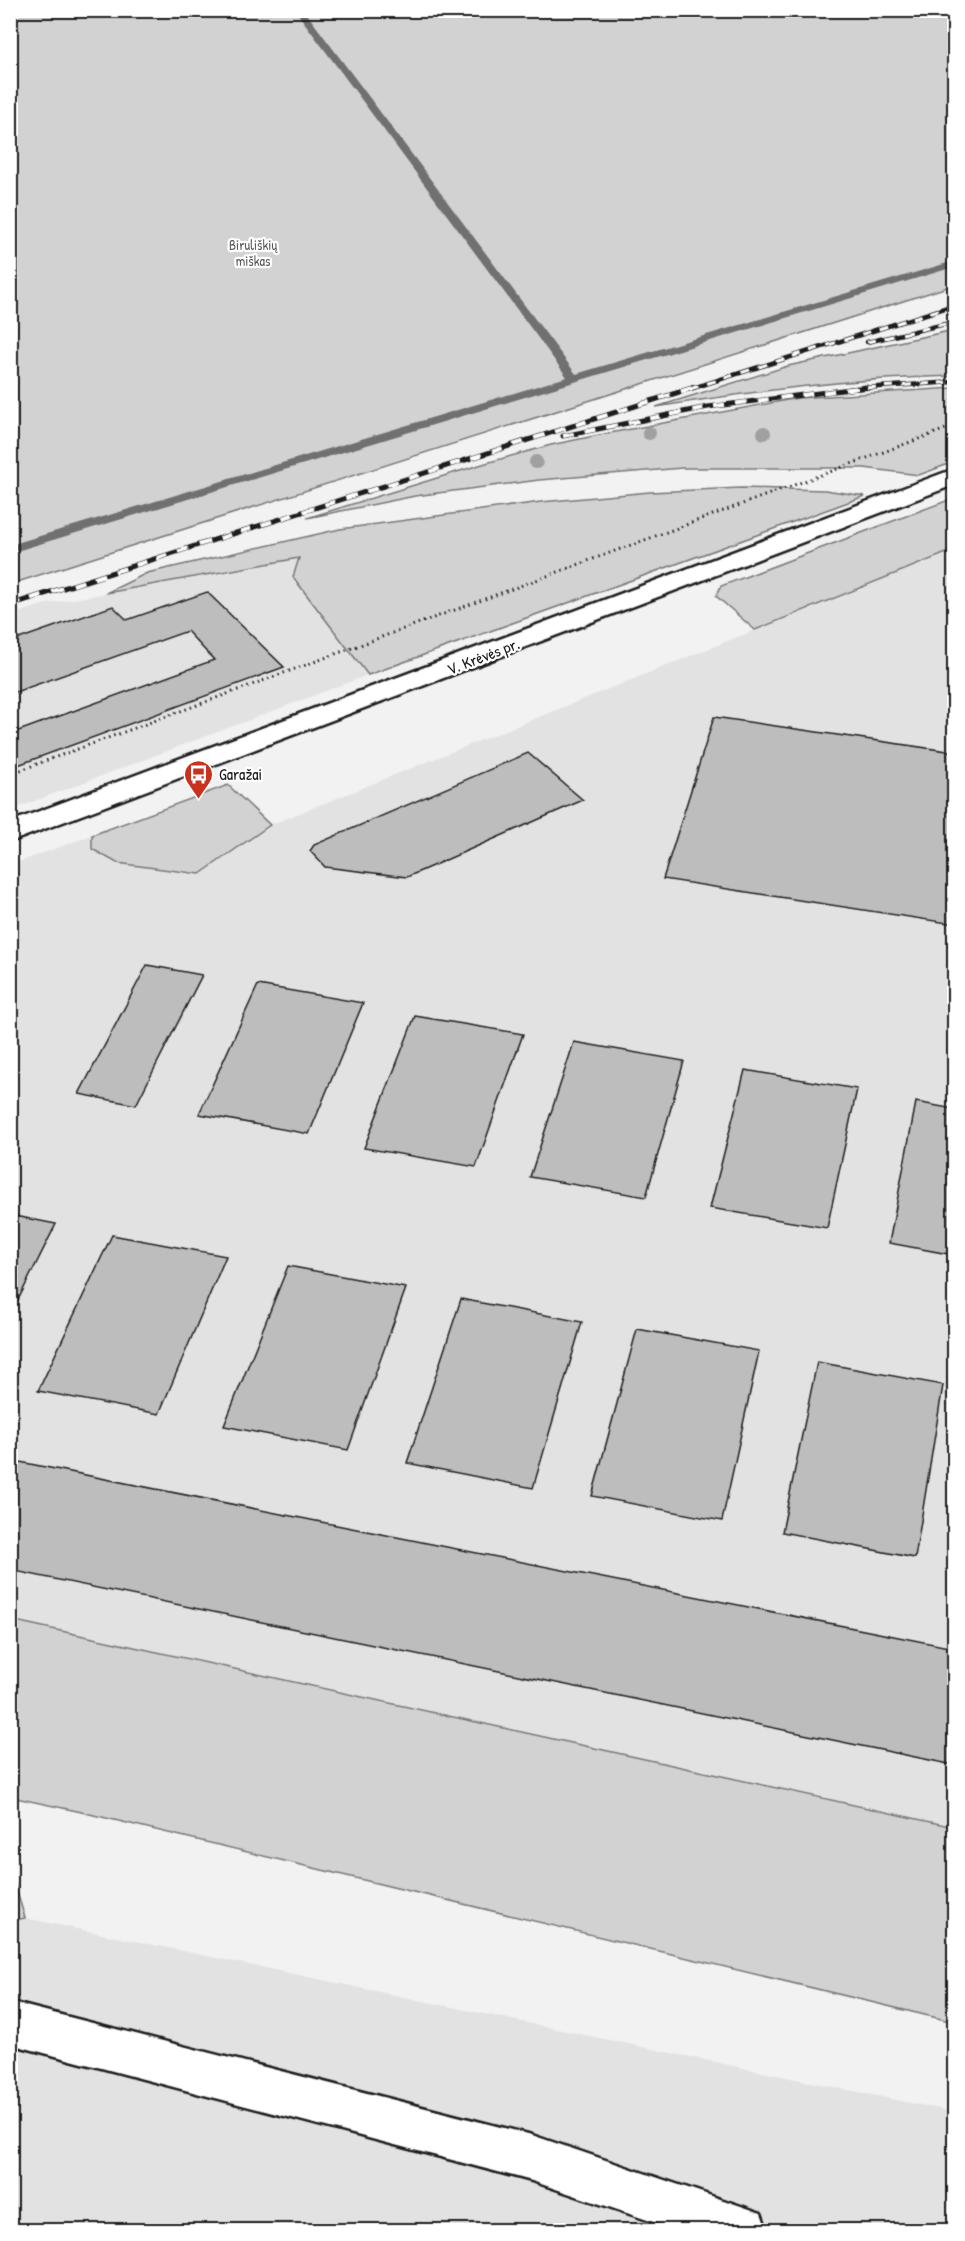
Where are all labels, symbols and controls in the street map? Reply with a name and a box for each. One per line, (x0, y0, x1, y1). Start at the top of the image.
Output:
park label: Biruliškių miškas (229, 235, 278, 270)
street label: V. Krėvės pr. (444, 632, 522, 680)
bus stop icon: Garažai (182, 758, 214, 800)
place label: Garažai (219, 763, 262, 785)

